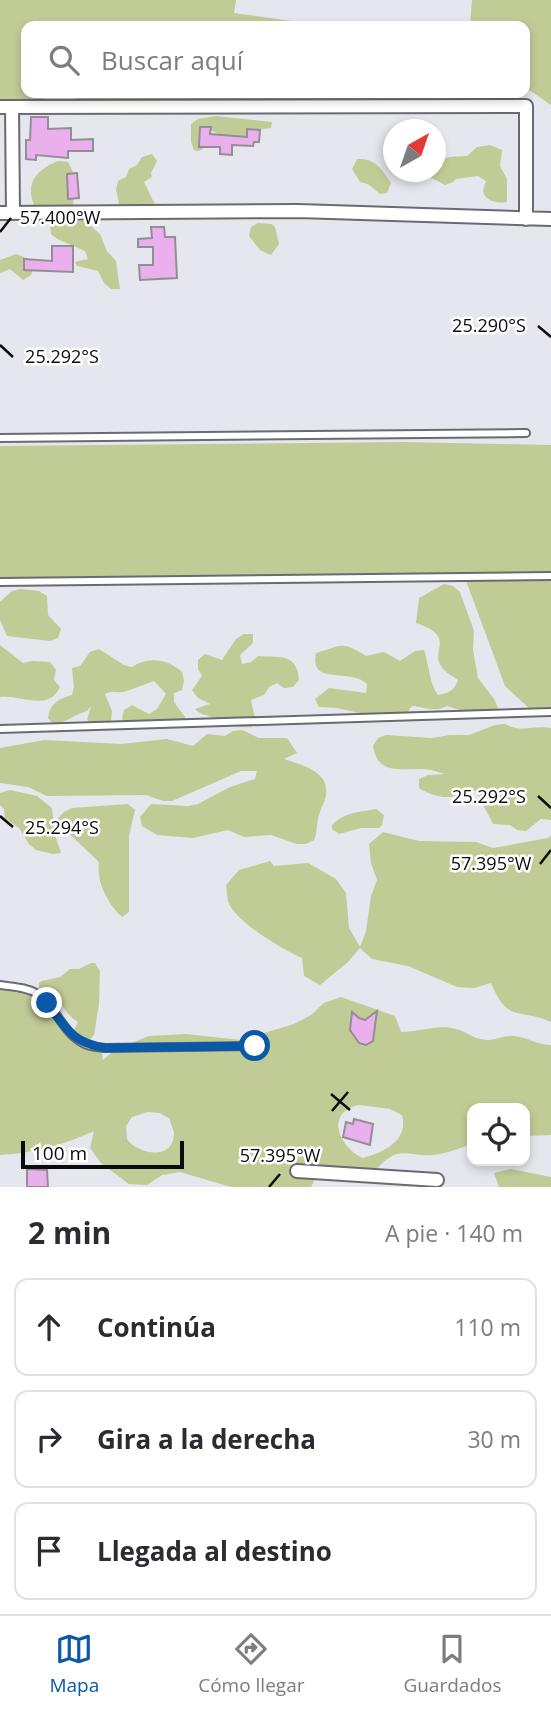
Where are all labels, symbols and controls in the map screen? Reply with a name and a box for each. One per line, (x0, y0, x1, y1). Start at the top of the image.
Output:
search box (21, 21, 530, 98)
icon: search (45, 41, 83, 79)
text: Buscar aquí (101, 42, 243, 78)
north arrow (383, 119, 446, 182)
text: 57.400°W (20, 205, 101, 229)
text: 25.290°S (452, 313, 526, 337)
text: 25.292°S (25, 344, 99, 368)
text: 25.292°S (452, 784, 526, 808)
text: 25.294°S (25, 815, 99, 839)
text: 57.395°W (451, 851, 532, 875)
route end (31, 987, 62, 1018)
route start (239, 1030, 270, 1061)
map controls (467, 1103, 530, 1166)
button: locate (467, 1103, 530, 1166)
scale bar (21, 1138, 184, 1170)
text: 100 m (32, 1140, 87, 1166)
text: 57.395°W (240, 1143, 321, 1167)
text: 2 min (28, 1212, 111, 1253)
text: A pie · 140 m (385, 1217, 523, 1249)
icon: ahead (30, 1308, 68, 1346)
text: Continúa (97, 1309, 216, 1345)
text: 110 m (454, 1311, 521, 1343)
icon: right (30, 1420, 68, 1458)
text: Gira a la derecha (97, 1421, 316, 1457)
text: 30 m (467, 1423, 521, 1455)
icon: arrive (30, 1532, 68, 1570)
text: Llegada al destino (97, 1533, 332, 1569)
tab: Mapa (49, 1630, 99, 1698)
tab: Cómo llegar (198, 1630, 304, 1698)
tab: Guardados (403, 1630, 502, 1698)

